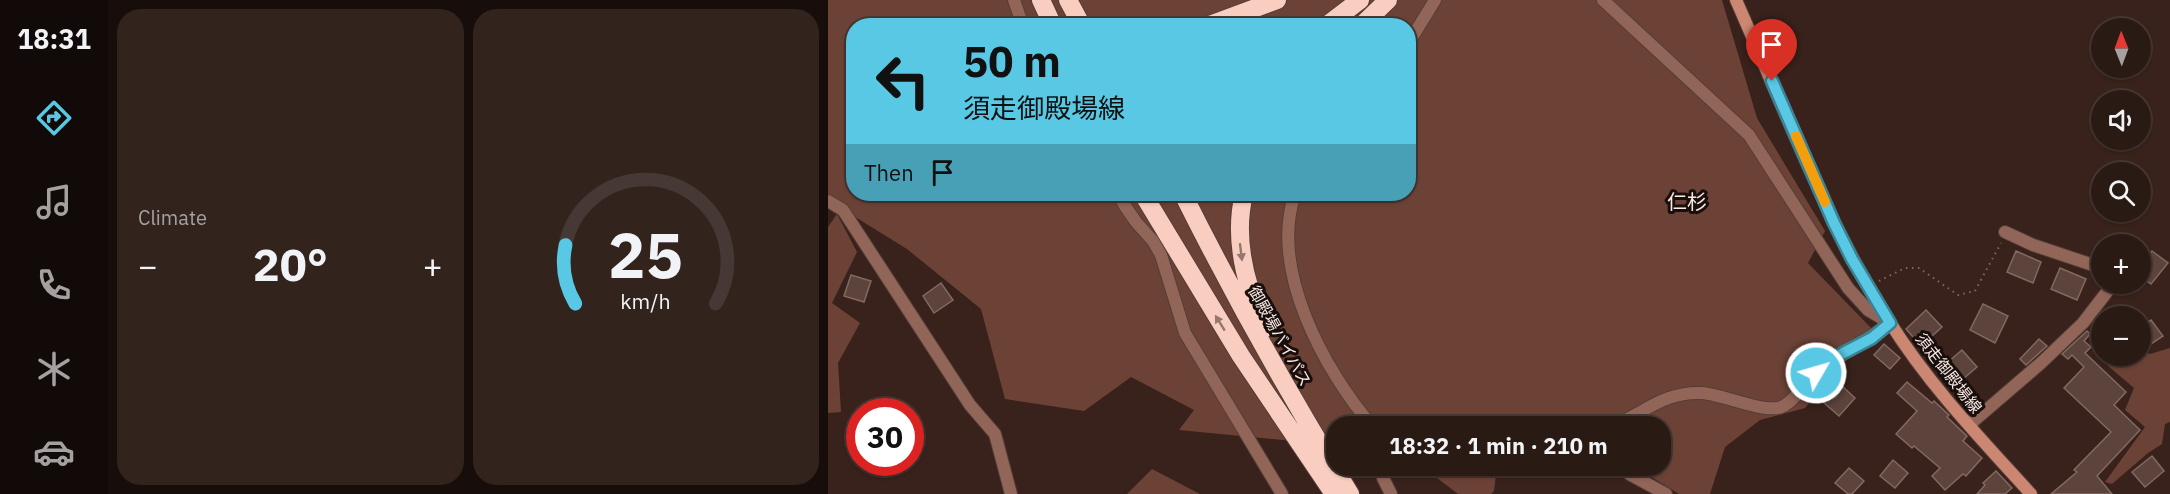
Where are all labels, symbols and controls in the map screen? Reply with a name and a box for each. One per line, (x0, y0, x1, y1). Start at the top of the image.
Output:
north arrow (2091, 18, 2151, 78)
map controls (2091, 18, 2151, 366)
pin (1746, 19, 1797, 81)
text: 18:31 (17, 21, 91, 56)
icon: arrive (1755, 28, 1788, 61)
text: 50 m (963, 34, 1061, 89)
icon: left (864, 42, 942, 120)
text: 須走御殿場線 (963, 90, 1125, 125)
button: sound (2091, 90, 2151, 150)
icon: directions (33, 97, 75, 139)
icon: arrive (926, 156, 959, 189)
text: Then (864, 158, 914, 187)
button: search (2091, 162, 2151, 222)
icon: music (33, 181, 75, 223)
district label: 仁杉 (1667, 188, 1707, 215)
text: Climate (138, 204, 207, 231)
text: 25 (608, 214, 683, 295)
button: + (2091, 234, 2151, 294)
text: 20° (253, 235, 328, 293)
one-way arrow (1237, 242, 1246, 261)
text: − (138, 244, 158, 287)
text: + (423, 244, 443, 287)
icon: phone (33, 264, 75, 306)
street label: 御殿場バイパス (1244, 282, 1316, 390)
text: km/h (621, 287, 671, 315)
button: − (2091, 306, 2151, 366)
one-way arrow (1215, 315, 1226, 331)
street label: 須走御殿場線 (1912, 329, 1986, 417)
position arrow (1784, 341, 1848, 405)
icon: climate (33, 348, 75, 390)
speed limit sign: 30 (846, 398, 924, 476)
icon: car (33, 431, 75, 473)
text: 18:32 · 1 min · 210 m (1389, 431, 1608, 460)

